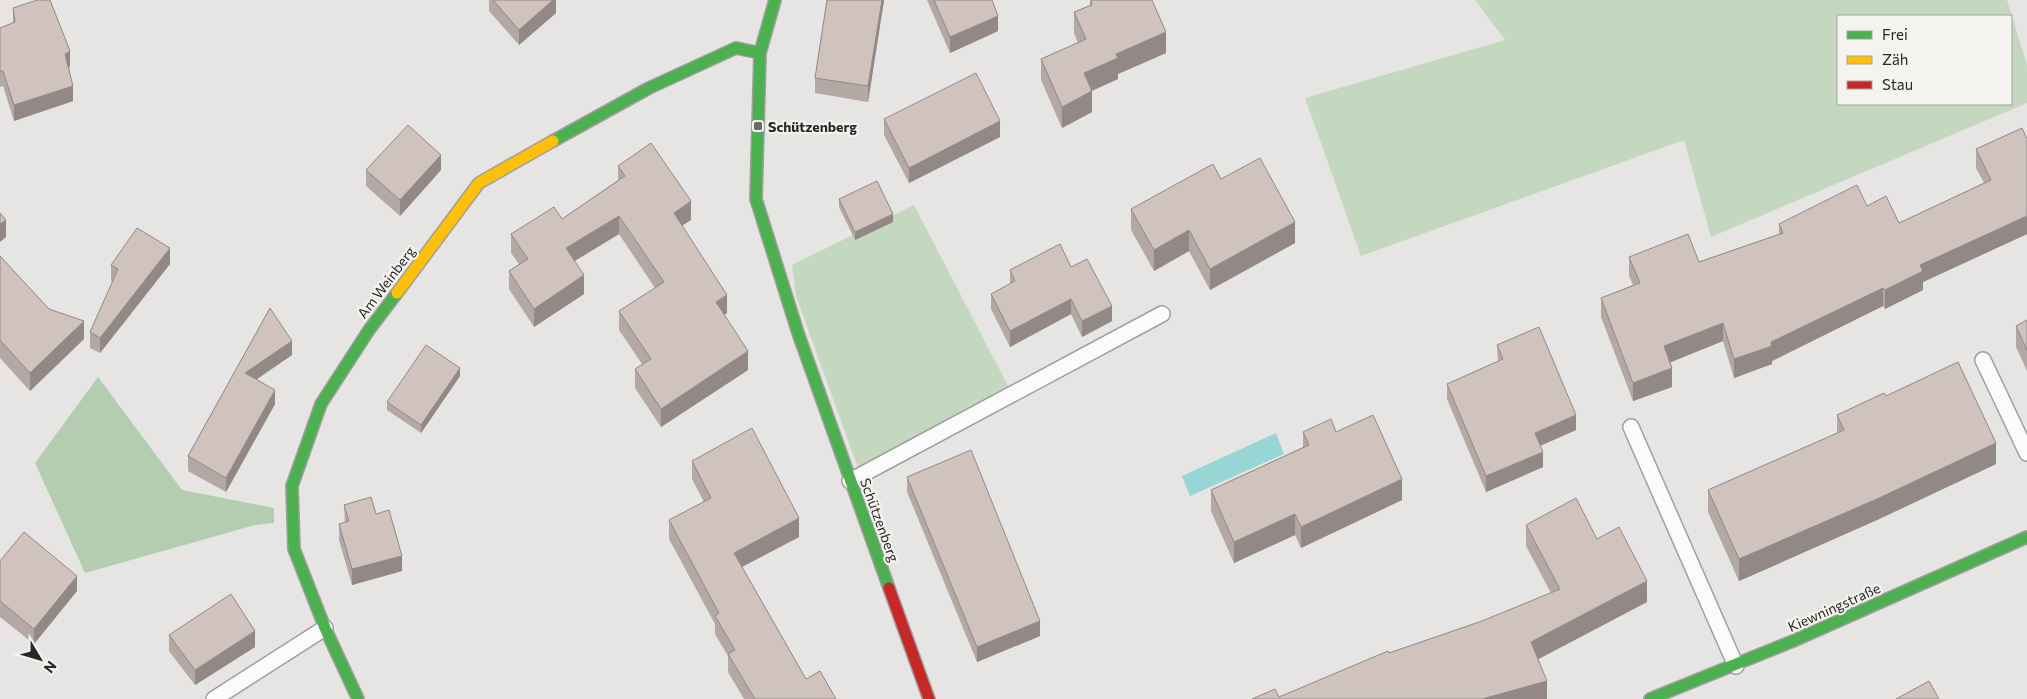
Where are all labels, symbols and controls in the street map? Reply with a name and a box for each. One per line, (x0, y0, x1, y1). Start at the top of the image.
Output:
legend (1837, 15, 2012, 105)
text: Frei (1882, 25, 1908, 43)
text: Zäh (1882, 50, 1908, 68)
text: Stau (1882, 75, 1913, 93)
place label: Schützenberg (768, 118, 857, 135)
marker: Schützenberg (752, 120, 764, 132)
street label: Am Weinberg (353, 242, 419, 321)
street label: Schützenberg (857, 476, 903, 565)
street label: Kiewningstraße (1785, 579, 1883, 635)
north arrow (15, 634, 65, 684)
text: N (41, 658, 61, 677)

